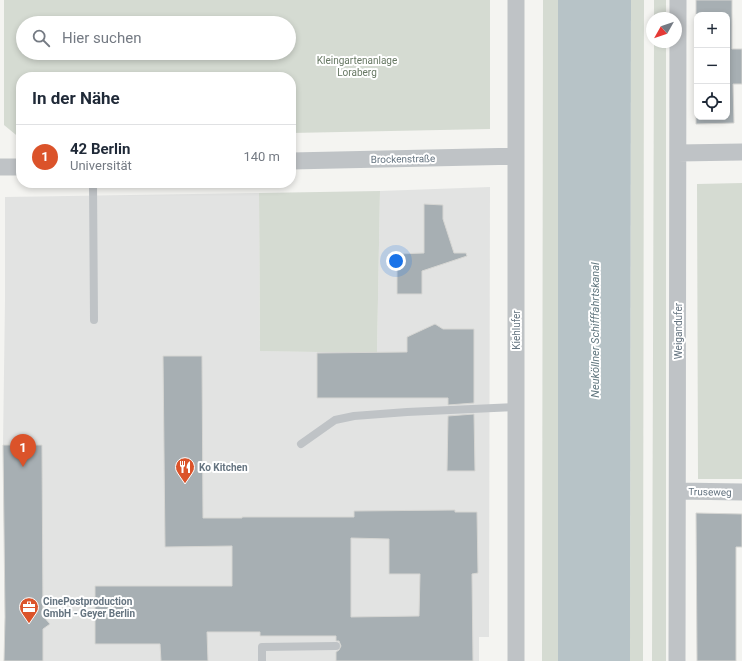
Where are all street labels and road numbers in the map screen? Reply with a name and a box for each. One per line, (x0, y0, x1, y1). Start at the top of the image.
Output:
street label: Brockenstraße (371, 153, 435, 165)
street label: Weigandufer (673, 302, 684, 359)
street label: Kiehlufer (511, 310, 522, 350)
street label: Truseweg (688, 486, 732, 498)

